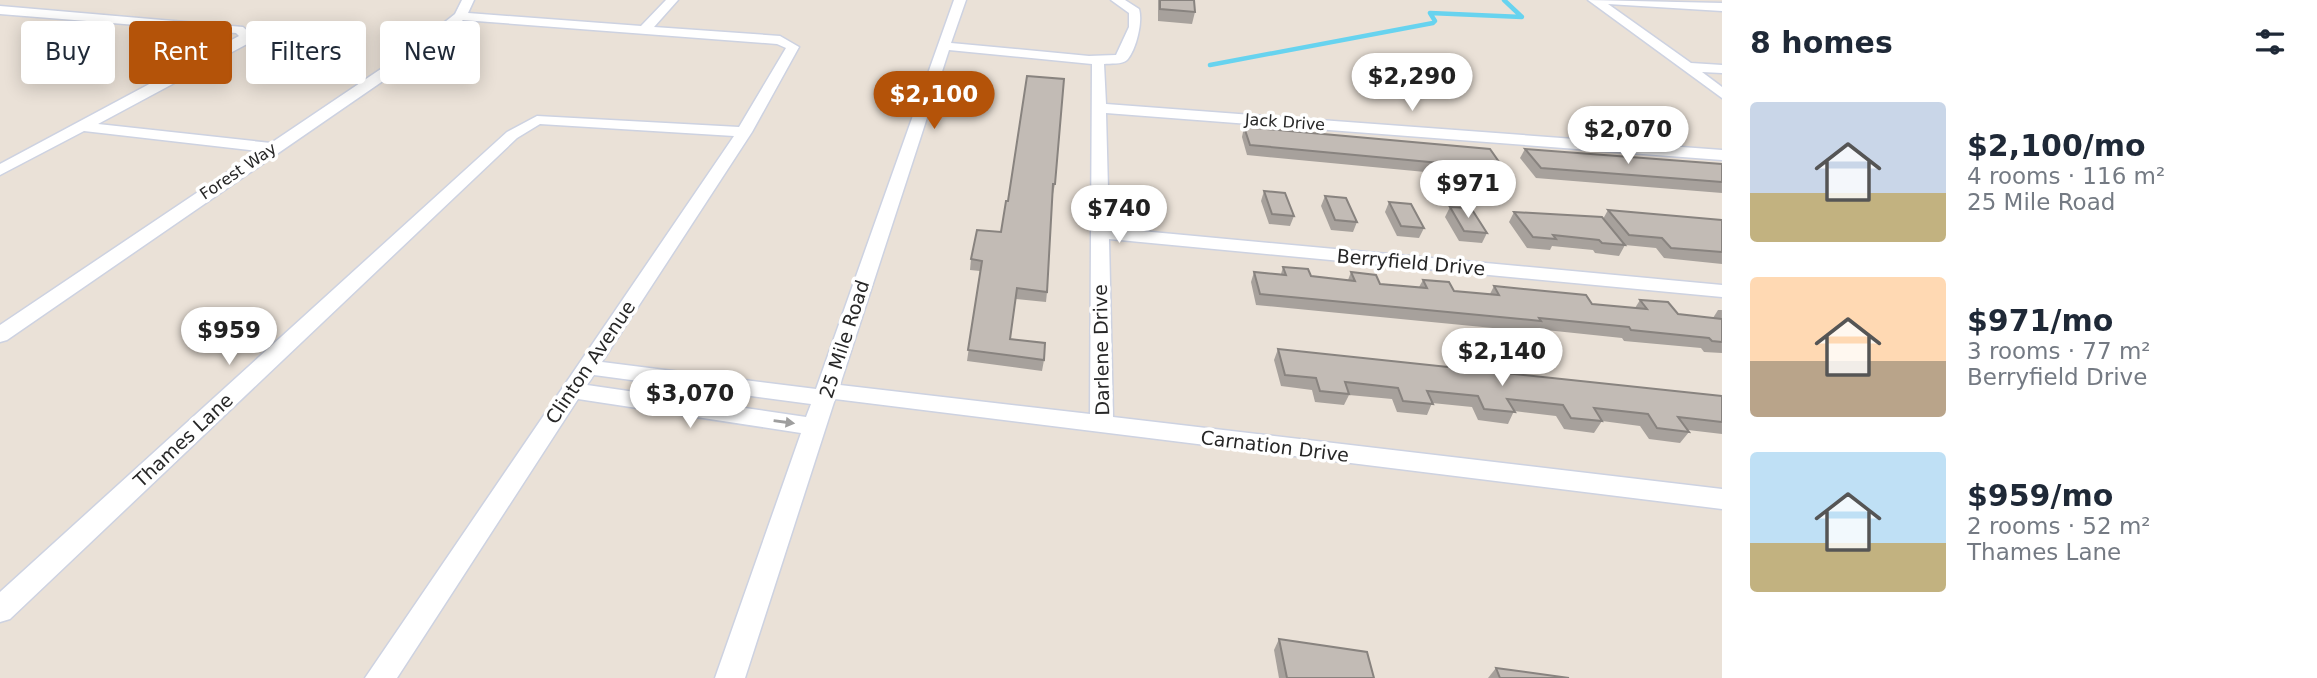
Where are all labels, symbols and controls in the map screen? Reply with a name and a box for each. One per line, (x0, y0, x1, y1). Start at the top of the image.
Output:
chip: Buy (21, 21, 115, 84)
chip: Rent (129, 21, 232, 84)
chip: Filters (246, 21, 366, 84)
chip: New (380, 21, 480, 84)
icon: filters (2251, 23, 2289, 61)
text: 8 homes (1750, 25, 1893, 60)
pin: $2,290 (1355, 54, 1469, 113)
text: $2,290 (1368, 63, 1456, 89)
pin: $2,100 (877, 72, 991, 131)
text: $2,100 (890, 81, 978, 107)
pin: $2,070 (1571, 106, 1685, 166)
street label: Jack Drive (1243, 110, 1326, 134)
text: $2,070 (1584, 116, 1672, 142)
text: $2,100/mo (1967, 128, 2146, 163)
icon: home (1806, 130, 1890, 214)
street label: Forest Way (196, 138, 280, 204)
pin: $971 (1427, 160, 1509, 220)
text: 4 rooms · 116 m² (1967, 163, 2165, 189)
text: $971 (1436, 170, 1500, 196)
pin: $740 (1078, 186, 1160, 245)
text: 25 Mile Road (1967, 189, 2115, 215)
text: $740 (1087, 195, 1151, 221)
street label: Berryfield Drive (1336, 245, 1486, 279)
street label: 25 Mile Road (815, 277, 873, 401)
street label: Darlene Drive (1089, 284, 1113, 416)
street label: Clinton Avenue (541, 296, 639, 428)
text: $971/mo (1967, 303, 2113, 338)
icon: home (1806, 305, 1890, 389)
pin: $959 (188, 308, 270, 367)
text: $959 (197, 317, 261, 343)
pin: $2,140 (1445, 328, 1559, 388)
text: $2,140 (1458, 338, 1546, 364)
text: 3 rooms · 77 m² (1967, 338, 2151, 364)
text: Berryfield Drive (1967, 364, 2147, 390)
pin: $3,070 (633, 370, 747, 430)
text: $3,070 (646, 380, 734, 406)
street label: Thames Lane (128, 389, 237, 492)
one-way arrow (773, 417, 795, 428)
street label: Carnation Drive (1200, 426, 1350, 466)
text: $959/mo (1967, 478, 2113, 513)
icon: home (1806, 480, 1890, 564)
text: 2 rooms · 52 m² (1967, 513, 2151, 539)
text: Thames Lane (1967, 539, 2121, 565)

